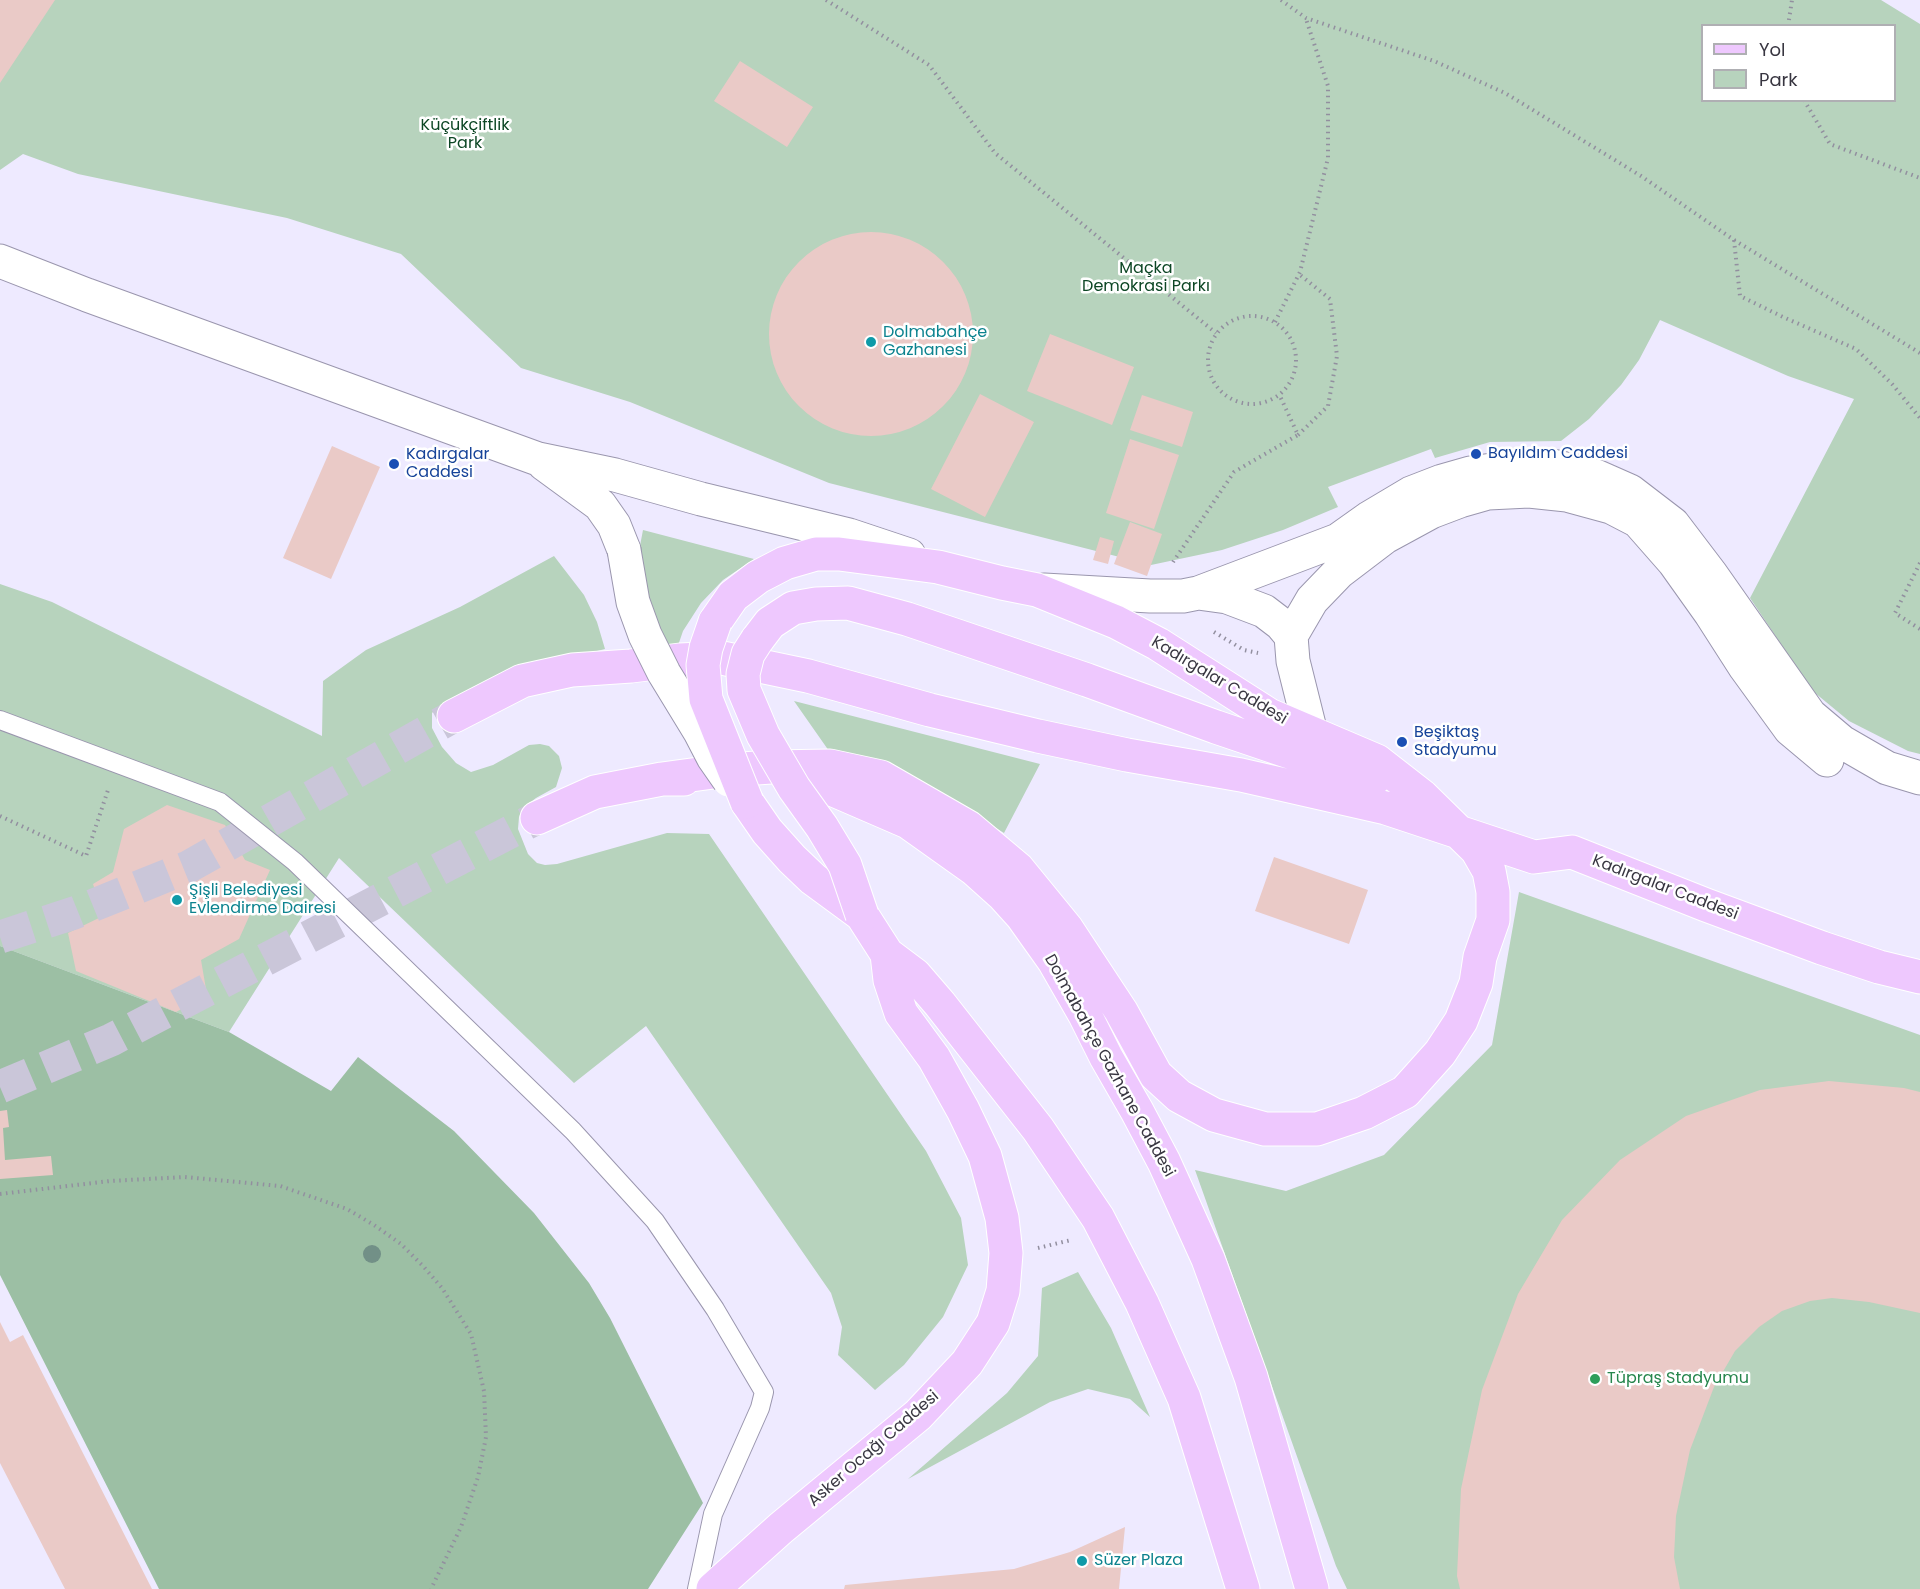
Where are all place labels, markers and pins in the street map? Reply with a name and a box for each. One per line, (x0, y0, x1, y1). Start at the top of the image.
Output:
place label: Dolmabahçe Gazhanesi (883, 323, 987, 361)
marker: Dolmabahçe Gazhanesi (864, 335, 878, 349)
place label: Bayıldım Caddesi (1488, 444, 1628, 464)
place label: Kadırgalar Caddesi (406, 445, 489, 483)
marker: Bayıldım Caddesi (1469, 447, 1483, 461)
marker: Kadırgalar Caddesi (387, 457, 401, 471)
place label: Beşiktaş Stadyumu (1414, 723, 1497, 761)
marker: Beşiktaş Stadyumu (1395, 735, 1409, 749)
place label: Şişli Belediyesi Evlendirme Dairesi (189, 881, 336, 919)
marker: Şişli Belediyesi Evlendirme Dairesi (170, 893, 184, 907)
place label: Tüpraş Stadyumu (1607, 1369, 1749, 1389)
marker: Tüpraş Stadyumu (1588, 1372, 1602, 1386)
place label: Süzer Plaza (1094, 1551, 1183, 1571)
marker: Süzer Plaza (1075, 1554, 1089, 1568)

